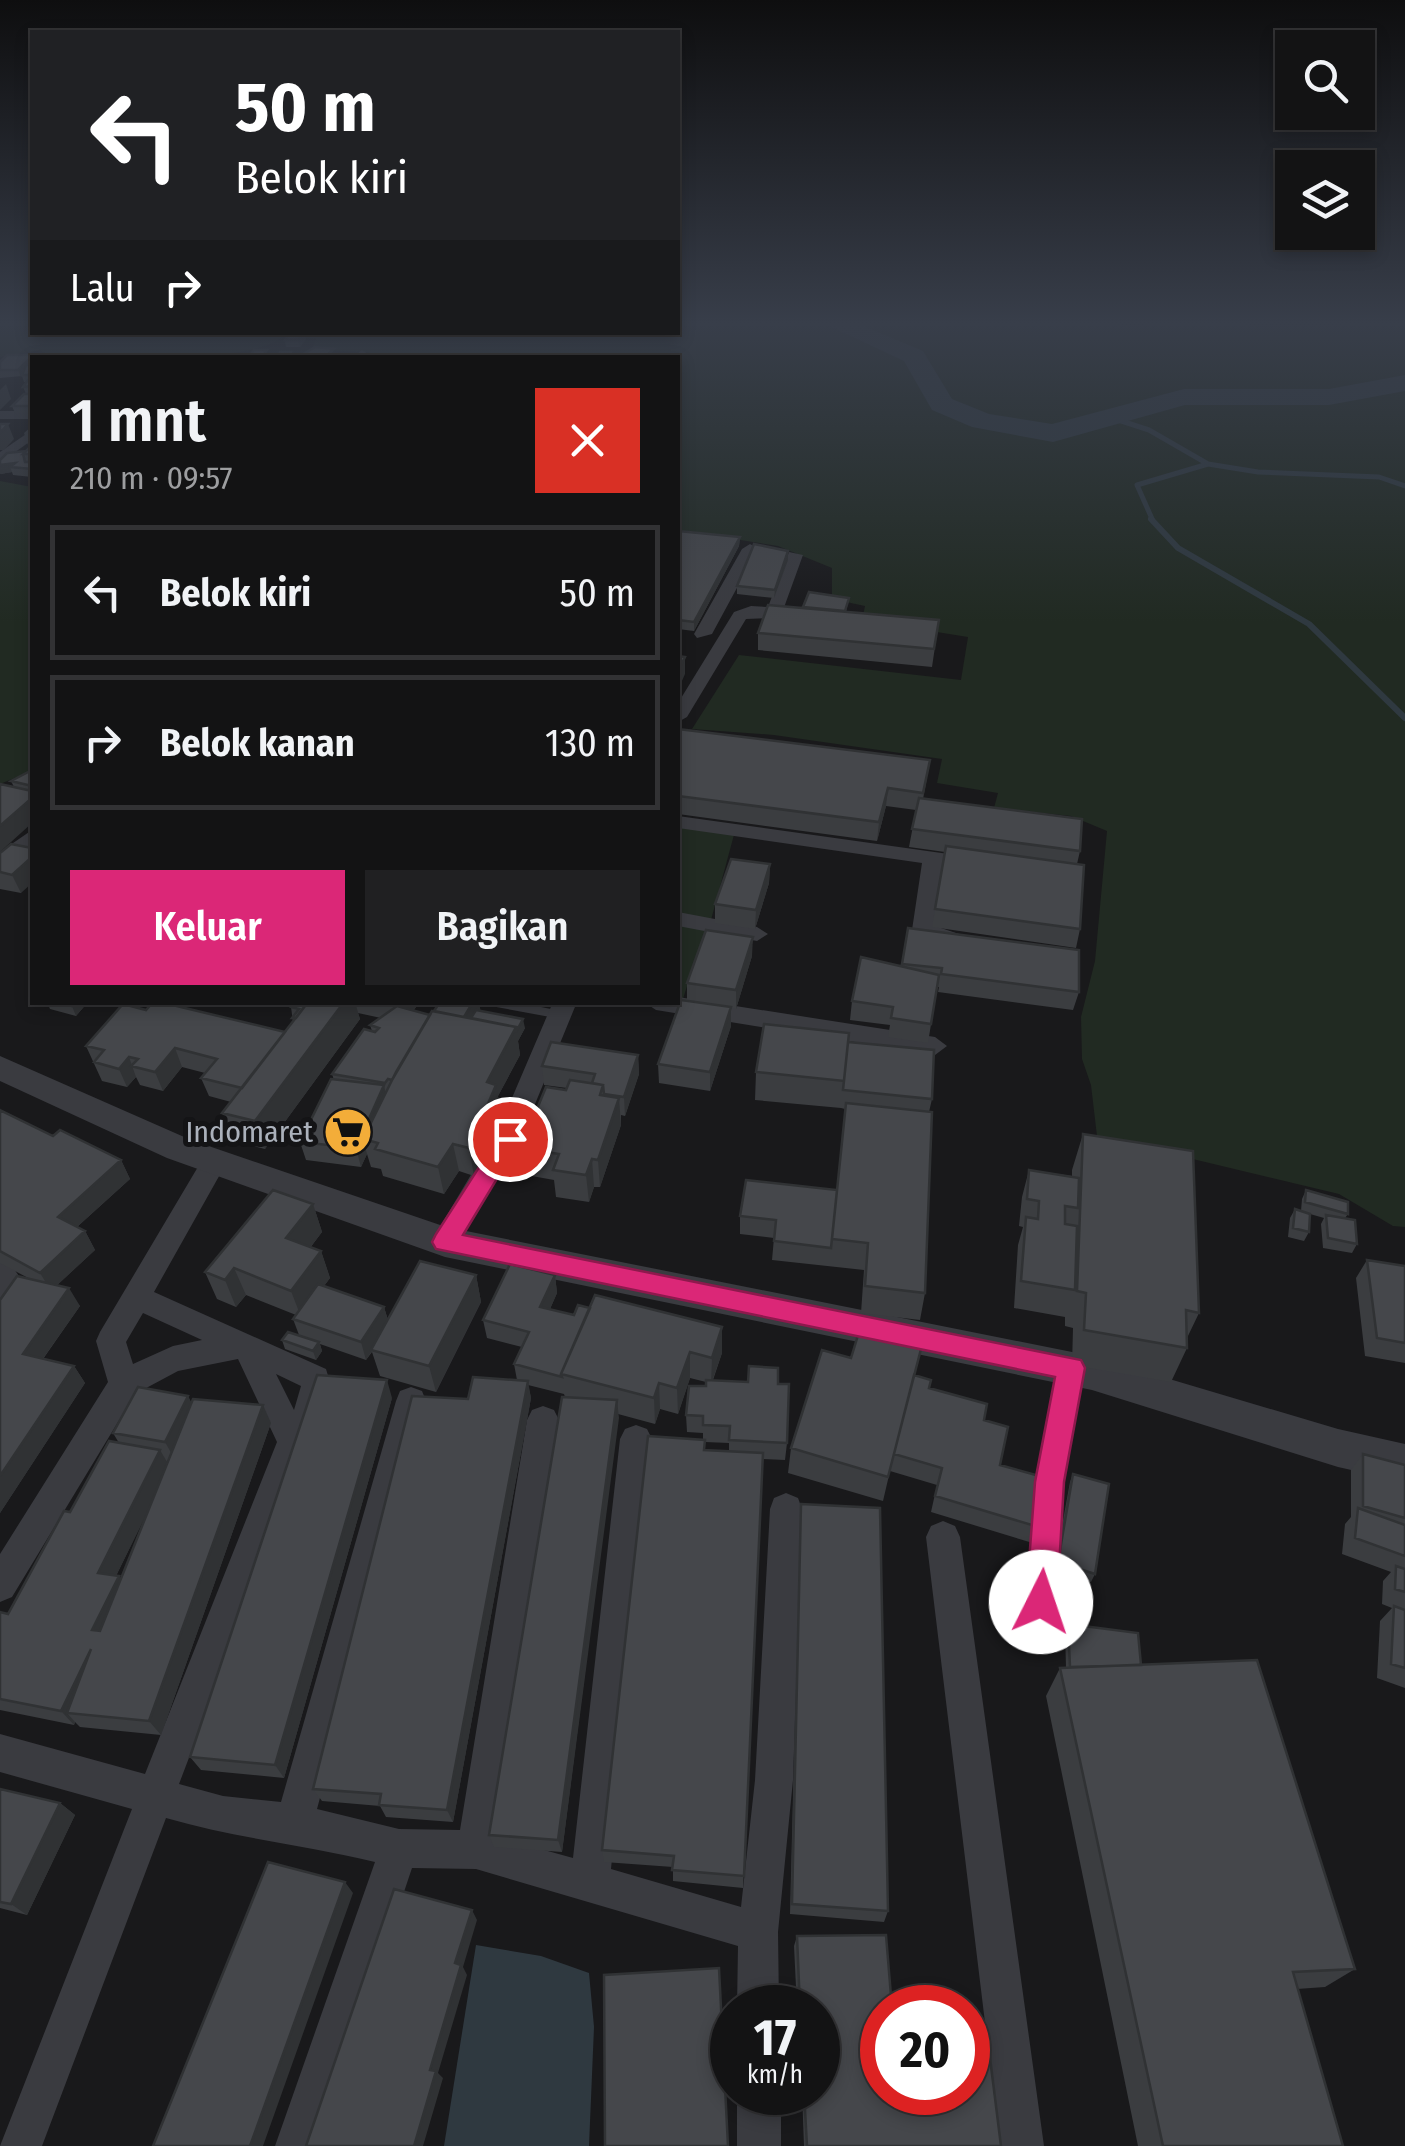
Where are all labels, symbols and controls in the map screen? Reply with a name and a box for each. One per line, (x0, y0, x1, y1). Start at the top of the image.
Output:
map controls (1275, 30, 1375, 250)
button: search (1275, 30, 1375, 130)
text: 50 m (235, 66, 376, 150)
icon: left (70, 70, 200, 200)
button: layers (1275, 150, 1375, 250)
text: Belok kiri (235, 151, 408, 205)
icon: right (155, 260, 210, 315)
text: Lalu (70, 265, 135, 311)
text: 1 mnt (70, 385, 206, 457)
button: close (535, 388, 640, 493)
text: 210 m · 09:57 (70, 459, 232, 497)
icon: left (75, 565, 130, 620)
text: Belok kiri (160, 570, 311, 616)
text: 50 m (560, 570, 635, 616)
icon: right (75, 715, 130, 770)
text: Belok kanan (160, 720, 355, 766)
text: 130 m (545, 720, 635, 766)
button: Keluar (70, 870, 345, 985)
button: Bagikan (365, 870, 640, 985)
pin (468, 1097, 553, 1182)
supermarket icon: Indomaret (322, 1106, 374, 1158)
icon: arrive (483, 1112, 538, 1167)
place label: Indomaret (185, 1114, 313, 1150)
position arrow (989, 1550, 1093, 1654)
speed limit sign: 20 (860, 1985, 990, 2115)
text: 17 (754, 2008, 796, 2068)
text: km/h (747, 2060, 803, 2090)

